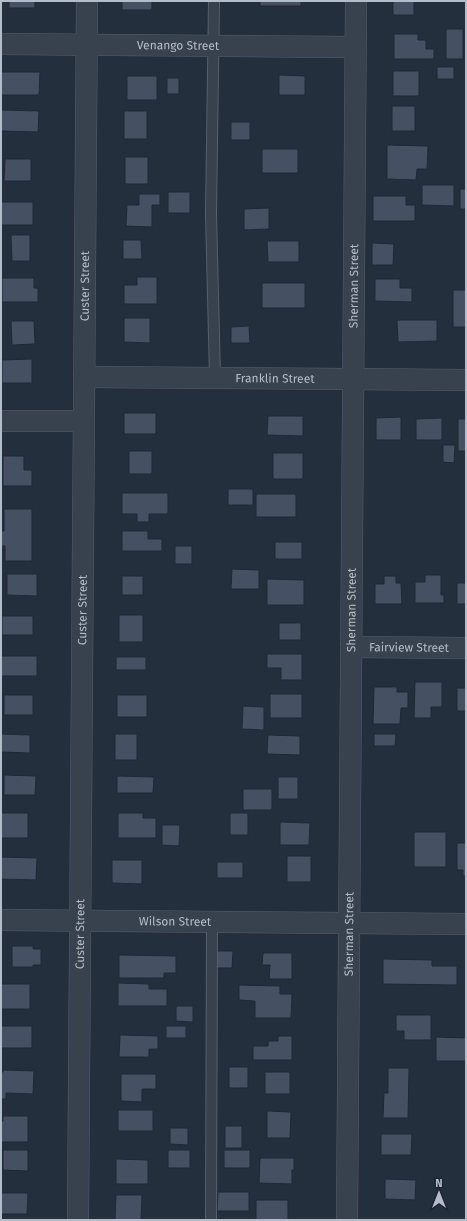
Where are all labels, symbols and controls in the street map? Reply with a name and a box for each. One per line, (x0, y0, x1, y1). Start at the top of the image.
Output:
street label: Venango Street (137, 38, 220, 53)
street label: Sherman Street (347, 243, 361, 328)
street label: Custer Street (78, 250, 92, 321)
street label: Franklin Street (235, 371, 315, 386)
street label: Sherman Street (344, 567, 359, 652)
street label: Custer Street (75, 574, 90, 645)
street label: Fairview Street (369, 640, 450, 655)
street label: Sherman Street (342, 891, 356, 976)
street label: Custer Street (73, 898, 87, 969)
street label: Wilson Street (139, 914, 212, 929)
north arrow (419, 1173, 459, 1213)
text: N (435, 1177, 443, 1190)

